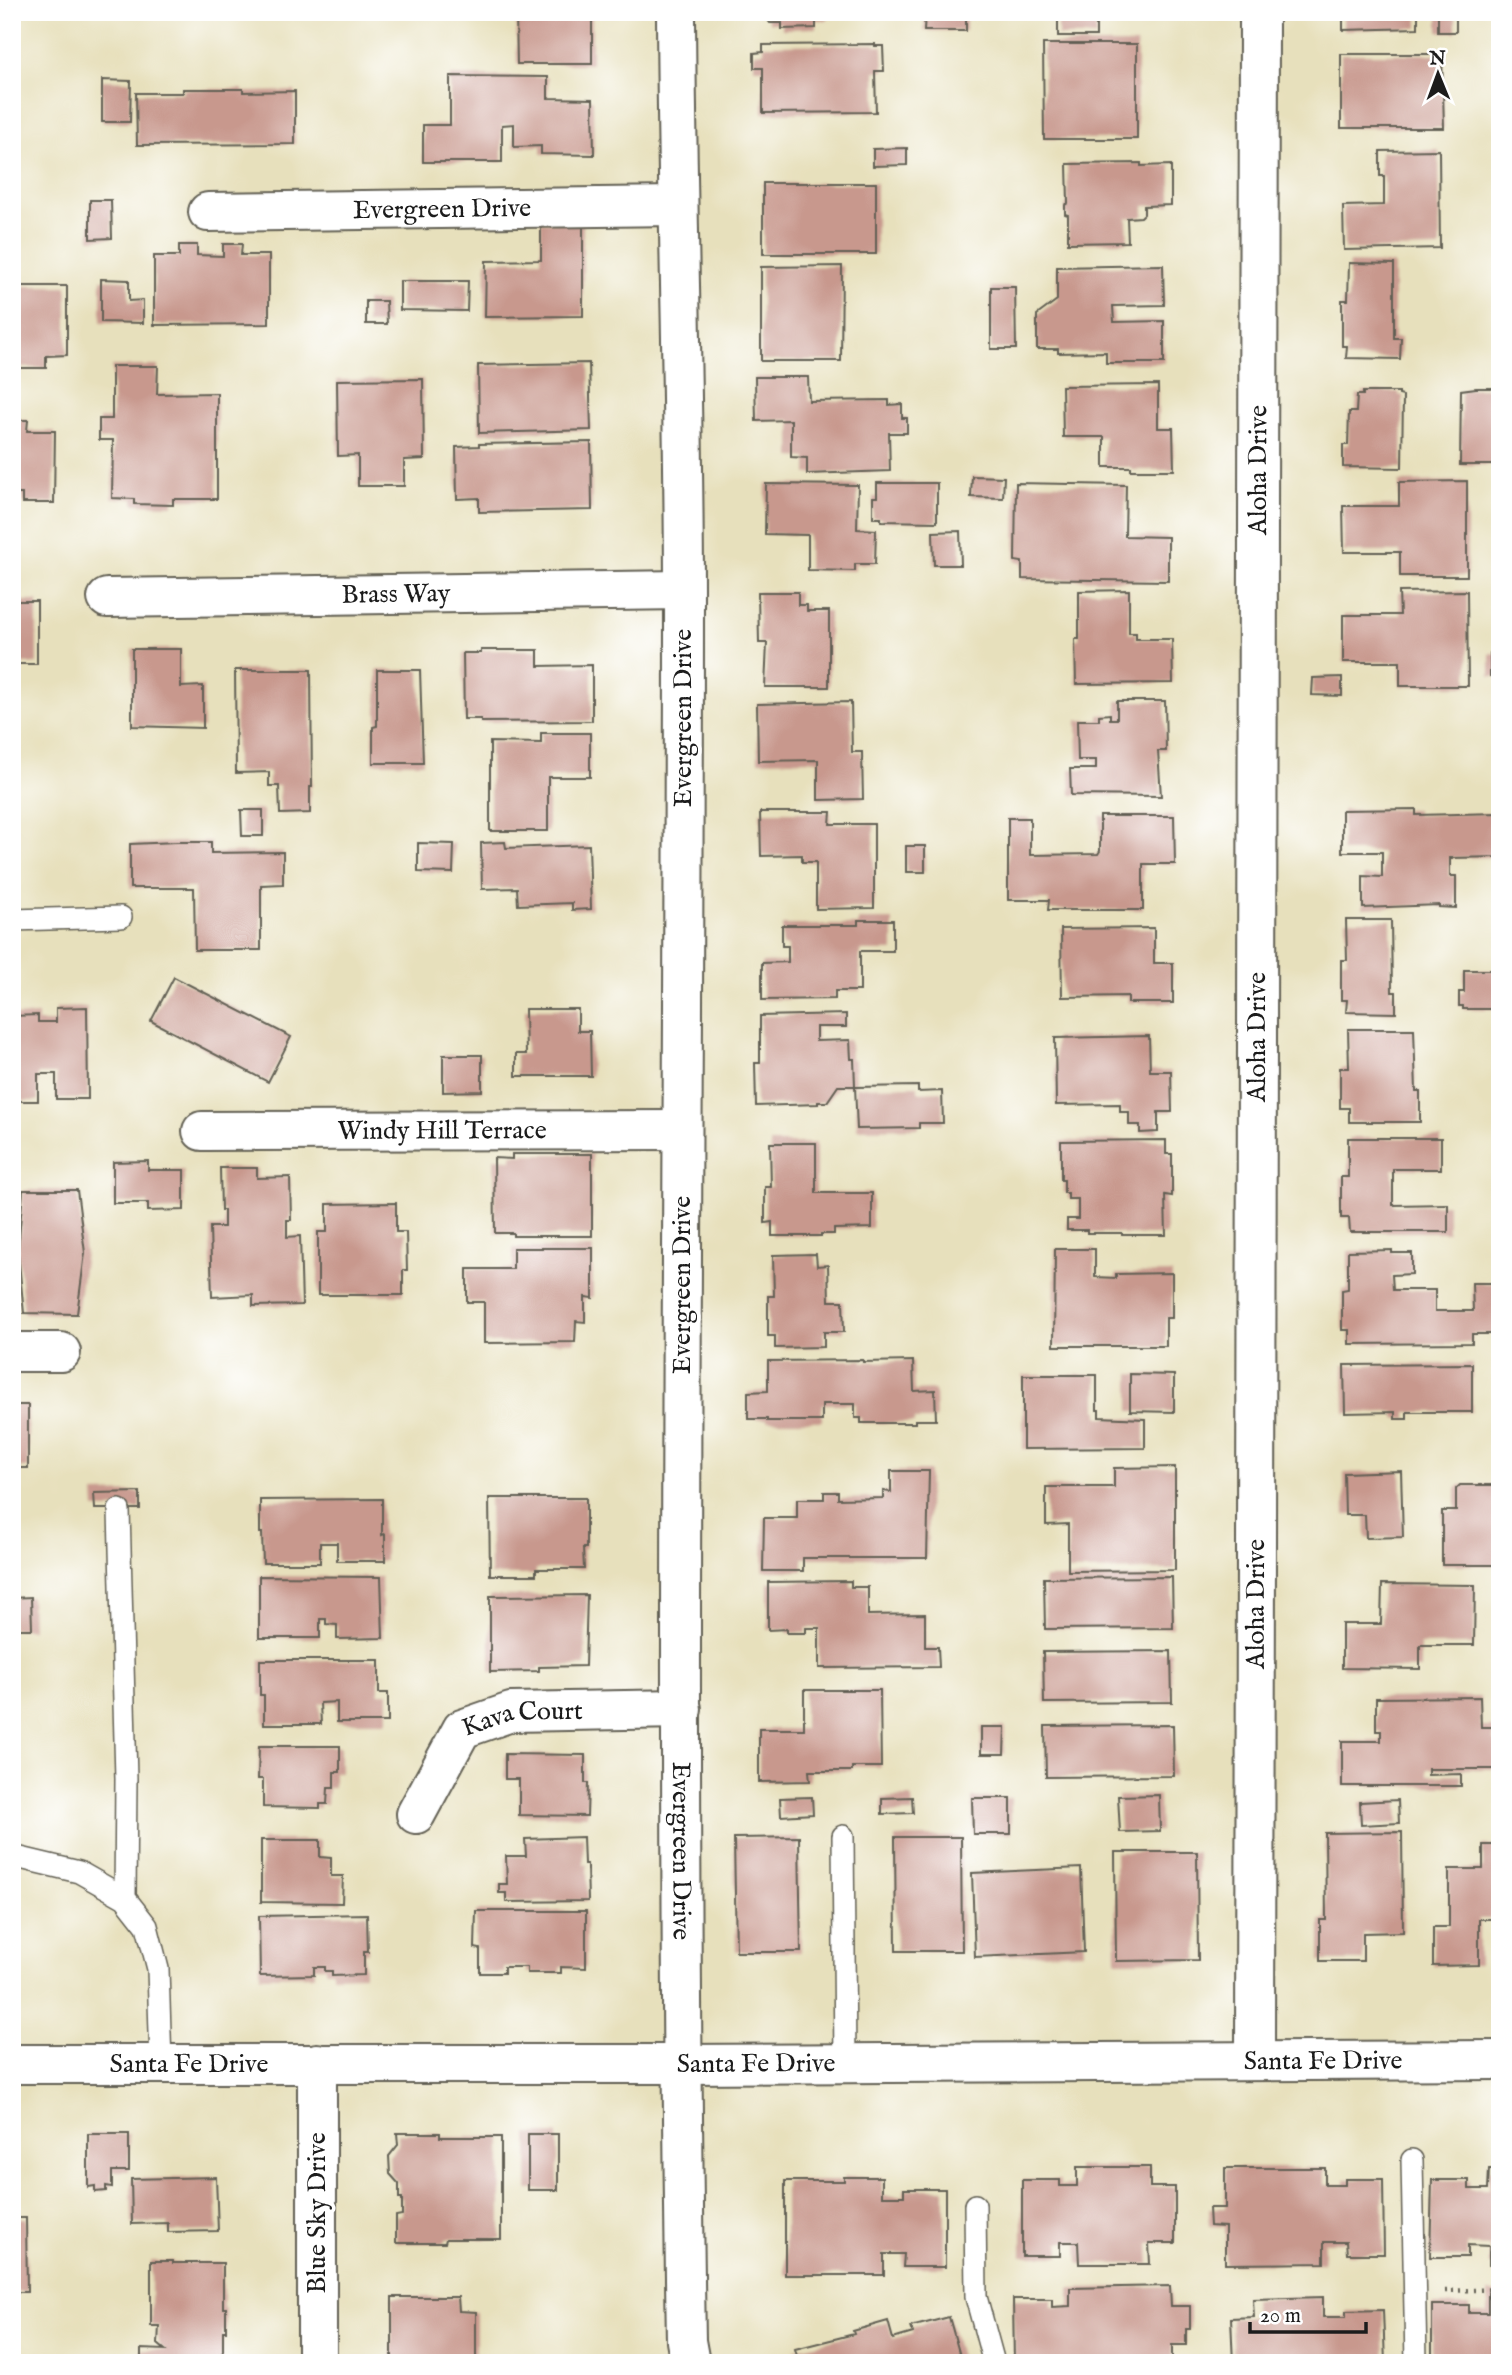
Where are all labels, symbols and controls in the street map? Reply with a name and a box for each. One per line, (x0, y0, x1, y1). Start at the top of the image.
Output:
north arrow (1404, 38, 1474, 108)
text: N (1428, 47, 1447, 71)
street label: Evergreen Drive (353, 191, 531, 227)
street label: Aloha Drive (1241, 405, 1275, 536)
street label: Brass Way (341, 577, 451, 611)
street label: Evergreen Drive (667, 629, 700, 807)
street label: Aloha Drive (1240, 972, 1274, 1103)
street label: Windy Hill Terrace (337, 1114, 547, 1147)
street label: Evergreen Drive (666, 1196, 699, 1374)
street label: Aloha Drive (1239, 1539, 1273, 1670)
street label: Kava Court (458, 1694, 583, 1744)
street label: Evergreen Drive (665, 1762, 698, 1940)
street label: Santa Fe Drive (1244, 2044, 1403, 2078)
street label: Santa Fe Drive (677, 2047, 836, 2081)
street label: Santa Fe Drive (110, 2048, 268, 2081)
street label: Blue Sky Drive (301, 2132, 334, 2294)
scale bar (1250, 2291, 1365, 2335)
text: 20 m (1260, 2303, 1301, 2330)

